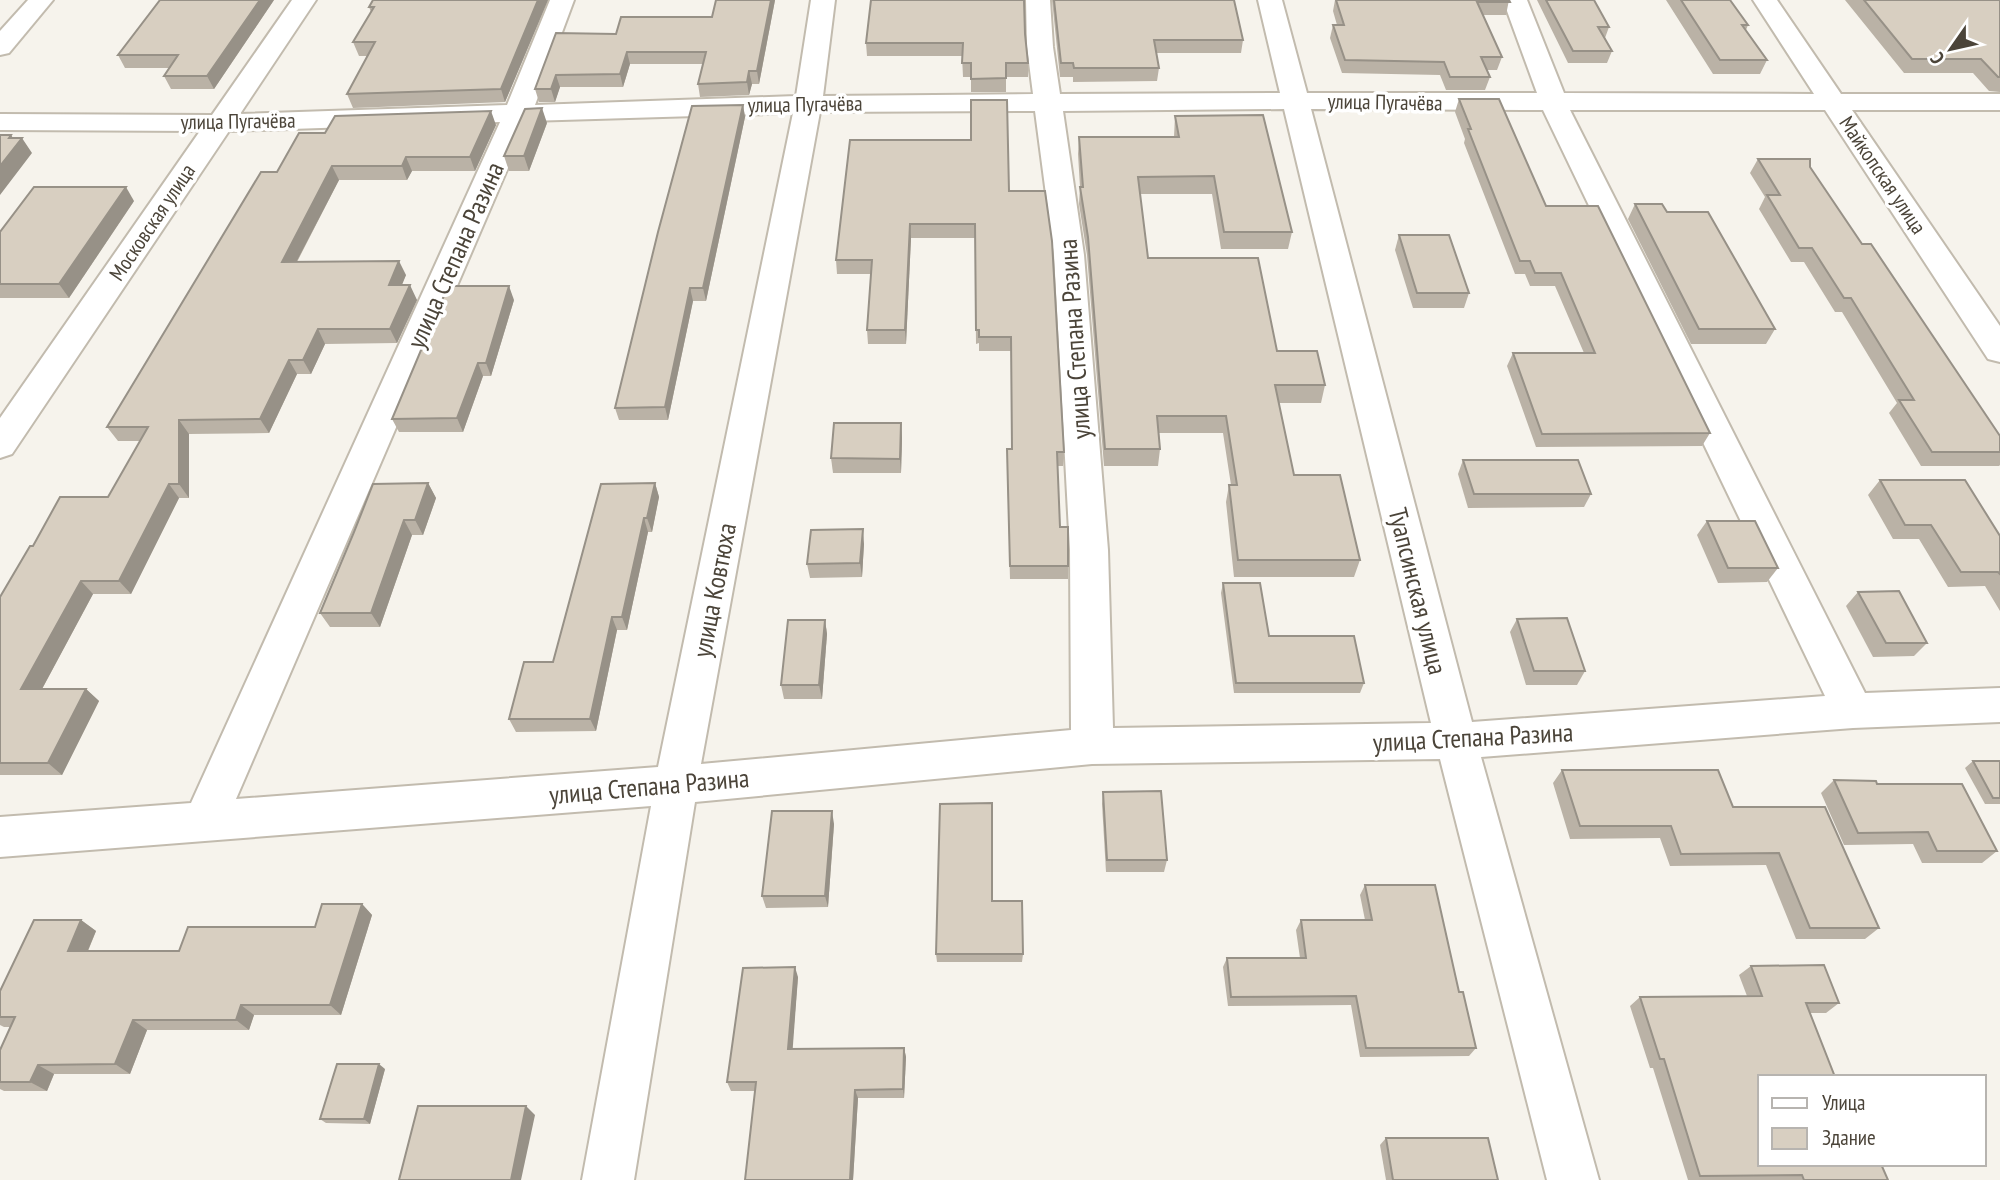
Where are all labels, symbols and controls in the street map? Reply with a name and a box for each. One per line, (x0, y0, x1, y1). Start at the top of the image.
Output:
north arrow (1916, 14, 1986, 84)
text: С (1924, 48, 1949, 69)
street label: улица Пугачёва (1327, 87, 1443, 117)
street label: улица Пугачёва (747, 89, 863, 119)
street label: улица Пугачёва (180, 106, 296, 136)
street label: Майкопская улица (1834, 111, 1932, 239)
street label: улица Степана Разина (399, 157, 511, 353)
street label: Московская улица (103, 159, 201, 285)
street label: улица Степана Разина (1051, 238, 1097, 440)
street label: Туапсинская улица (1381, 504, 1455, 678)
street label: улица Ковтюха (685, 520, 743, 660)
street label: улица Степана Разина (1372, 715, 1574, 759)
street label: улица Степана Разина (548, 761, 750, 811)
legend (1758, 1075, 1986, 1166)
text: Улица (1822, 1089, 1865, 1116)
text: Здание (1822, 1124, 1876, 1151)

